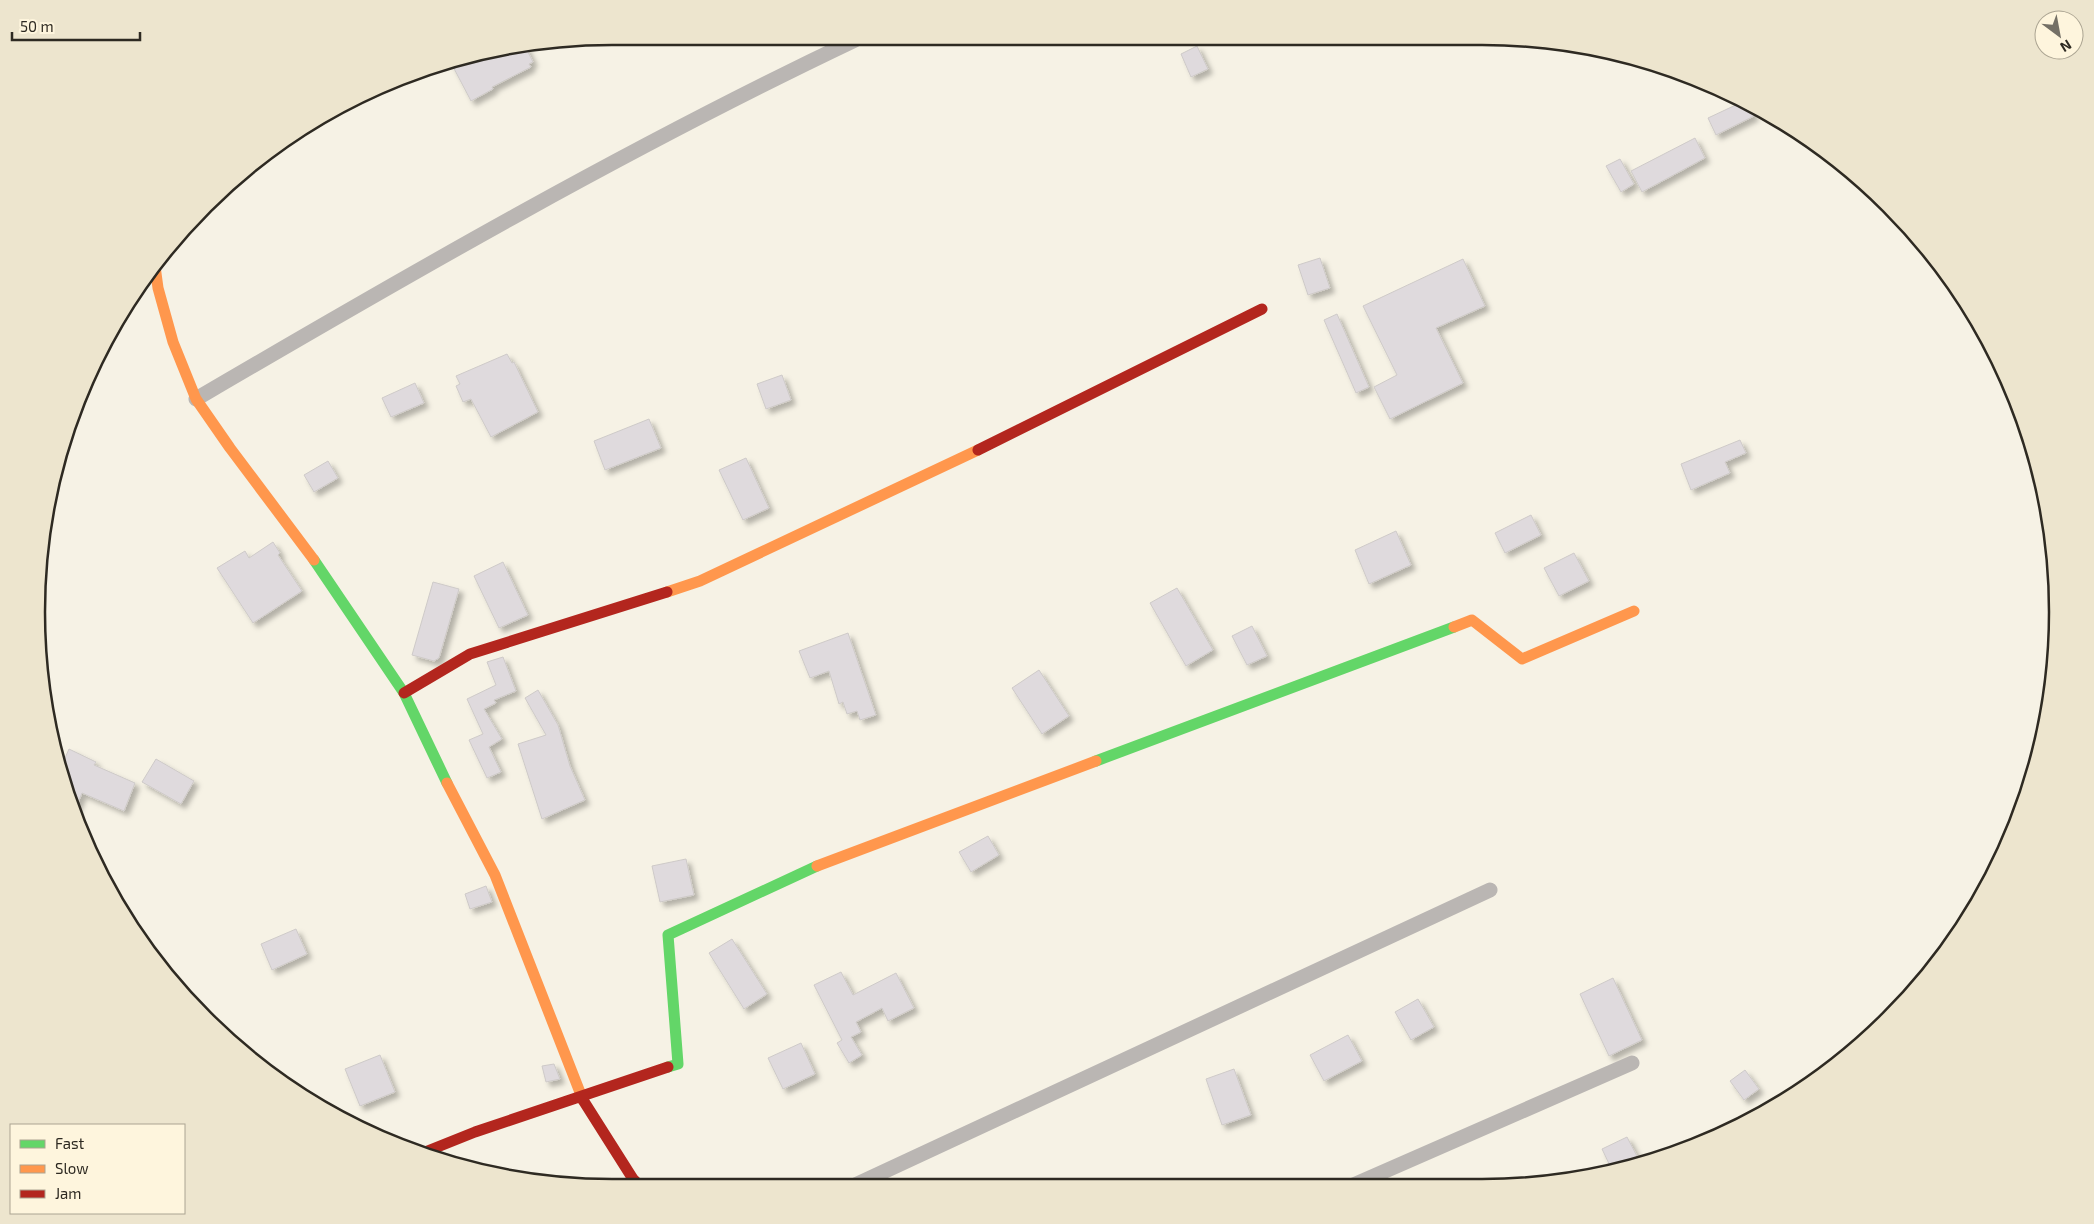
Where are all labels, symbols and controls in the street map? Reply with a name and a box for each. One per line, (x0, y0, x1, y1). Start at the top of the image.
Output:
scale bar (12, 10, 140, 42)
north arrow (2034, 10, 2084, 60)
text: 50 m (20, 17, 54, 35)
text: N (2057, 37, 2075, 56)
legend (10, 1124, 185, 1214)
text: Fast (55, 1134, 85, 1152)
text: Slow (55, 1159, 89, 1177)
text: Jam (55, 1184, 81, 1202)

